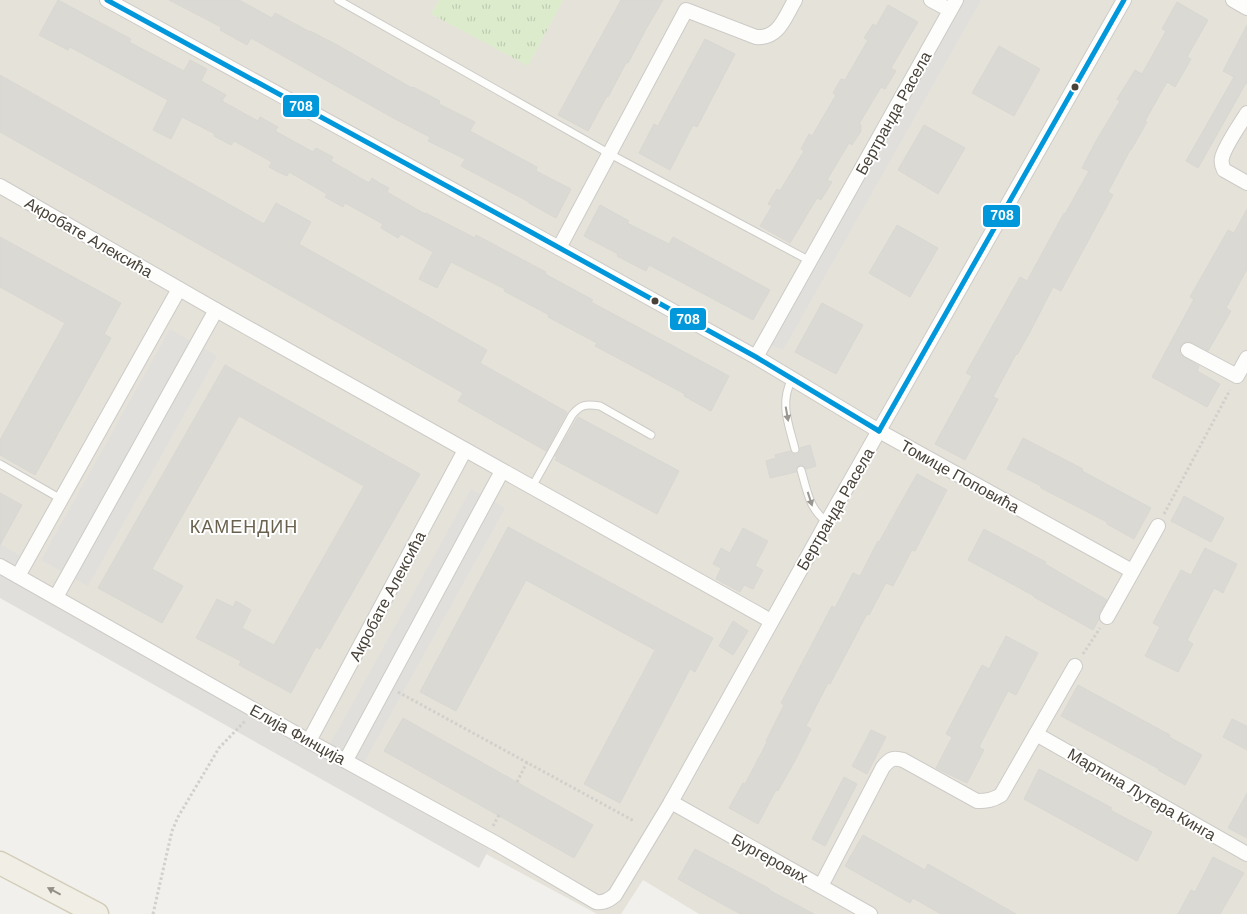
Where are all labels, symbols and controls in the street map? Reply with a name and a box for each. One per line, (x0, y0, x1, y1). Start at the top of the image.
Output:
street label: Бертранда Расела (852, 49, 934, 178)
unlabelled marker (1070, 82, 1080, 92)
line badge: 708 (282, 94, 320, 118)
text: 708 (289, 98, 313, 114)
street label: Акробате Алексића (22, 194, 155, 281)
line badge: 708 (982, 204, 1021, 228)
text: 708 (990, 207, 1014, 223)
unlabelled marker (650, 296, 660, 306)
line badge: 708 (669, 307, 707, 331)
text: 708 (676, 311, 700, 327)
one-way arrow (783, 406, 791, 422)
street label: Томице Поповића (898, 437, 1022, 516)
street label: Бертранда Расела (794, 445, 877, 573)
one-way arrow (806, 491, 814, 506)
district label: КАМЕНДИН (190, 517, 298, 537)
street label: Акробате Алексића (346, 529, 429, 664)
street label: Елија Финција (247, 701, 348, 768)
street label: Мартина Лутера Кинга (1065, 745, 1219, 844)
street label: Бургерових (729, 831, 811, 886)
one-way arrow (47, 887, 61, 895)

